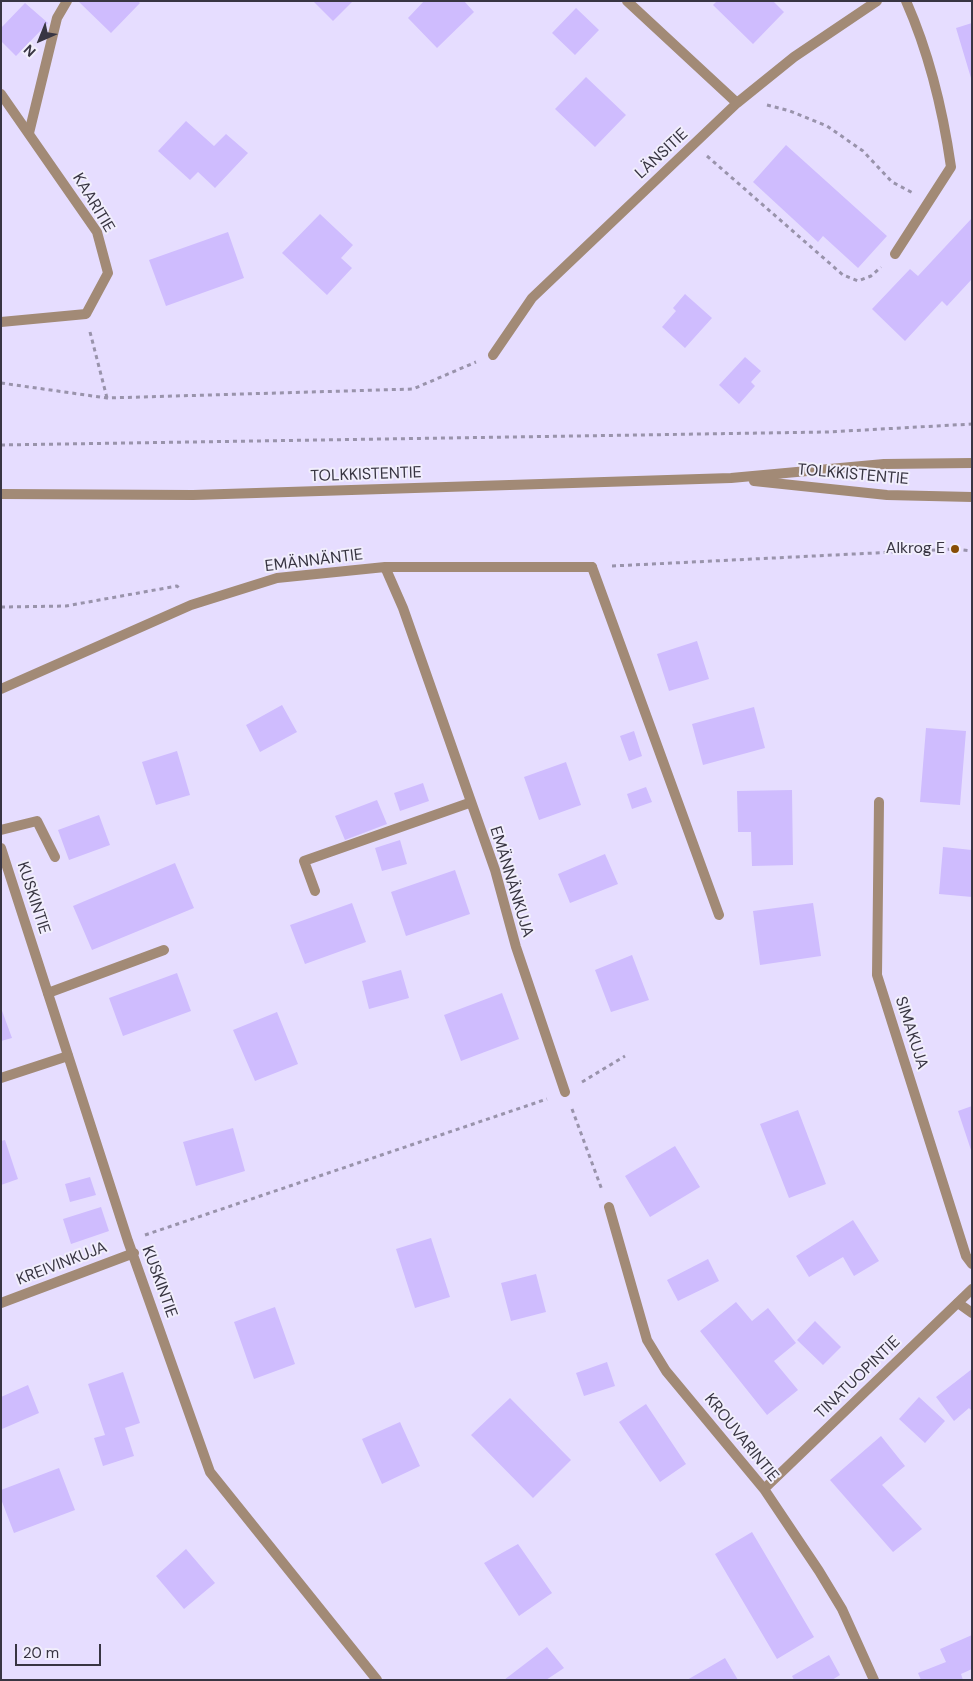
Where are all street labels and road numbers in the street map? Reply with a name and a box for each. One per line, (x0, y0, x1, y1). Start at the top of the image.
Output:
street label: LÄNSITIE (632, 125, 692, 183)
street label: KAARITIE (68, 170, 118, 236)
street label: TOLKKISTENTIE (797, 461, 909, 489)
street label: TOLKKISTENTIE (310, 463, 422, 487)
street label: EMÄNNÄNTIE (264, 545, 364, 577)
street label: EMÄNNÄNKUJA (485, 824, 537, 940)
street label: KUSKINTIE (12, 859, 54, 937)
street label: SIMAKUJA (890, 994, 932, 1072)
street label: KREIVINKUJA (14, 1238, 110, 1290)
street label: KUSKINTIE (137, 1243, 181, 1321)
street label: TINATUOPINTIE (811, 1333, 905, 1423)
street label: KROUVARINTIE (700, 1390, 782, 1486)

